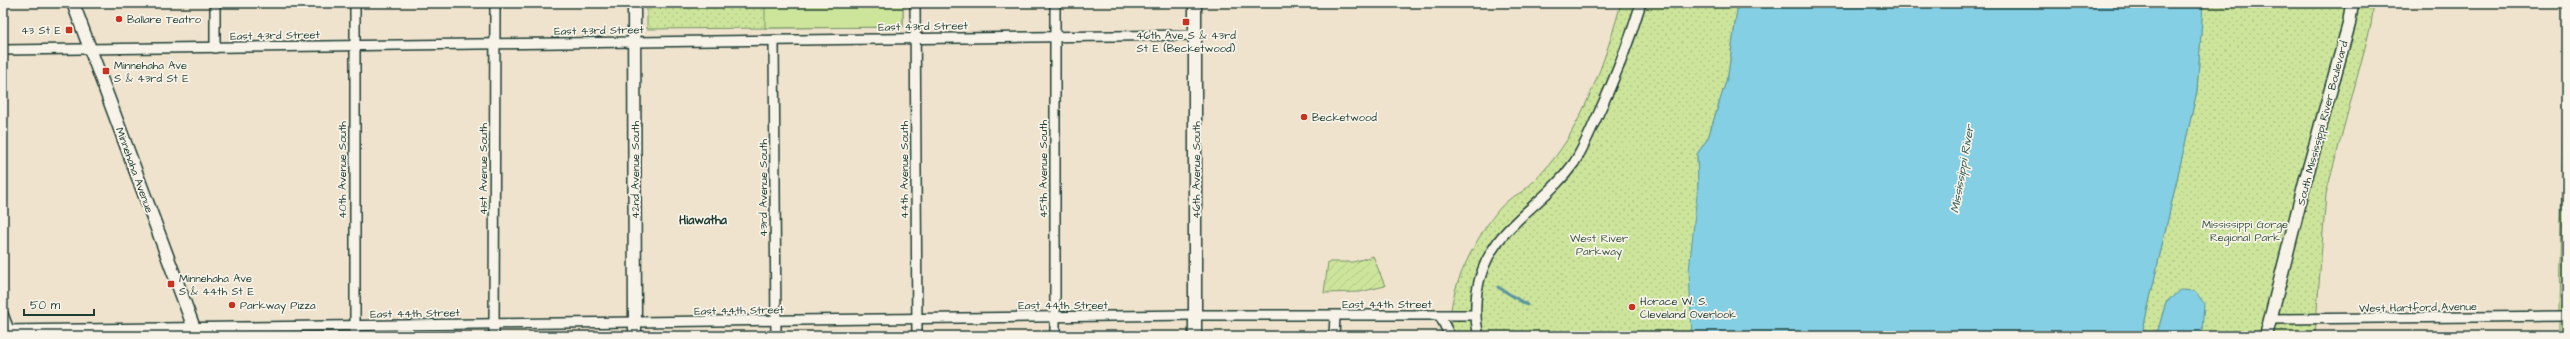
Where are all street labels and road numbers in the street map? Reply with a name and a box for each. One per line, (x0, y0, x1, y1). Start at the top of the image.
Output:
street label: East 43rd Street (878, 18, 968, 35)
street label: East 43rd Street (554, 22, 644, 39)
street label: East 43rd Street (230, 27, 320, 44)
street label: South Mississippi River Boulevard (2293, 39, 2352, 207)
street label: 45th Avenue South (1036, 119, 1051, 218)
street label: 42nd Avenue South (628, 120, 643, 219)
street label: 44th Avenue South (897, 120, 912, 219)
street label: 40th Avenue South (335, 121, 350, 219)
street label: 46th Avenue South (1189, 121, 1204, 219)
street label: 41st Avenue South (476, 122, 491, 215)
street label: Minnehaha Avenue (112, 125, 157, 215)
street label: 43rd Avenue South (756, 138, 771, 237)
street label: East 44th Street (1342, 297, 1432, 312)
street label: East 44th Street (1018, 298, 1108, 313)
street label: West Hartford Avenue (2359, 299, 2477, 316)
street label: East 44th Street (694, 302, 785, 319)
street label: East 44th Street (370, 305, 461, 322)

